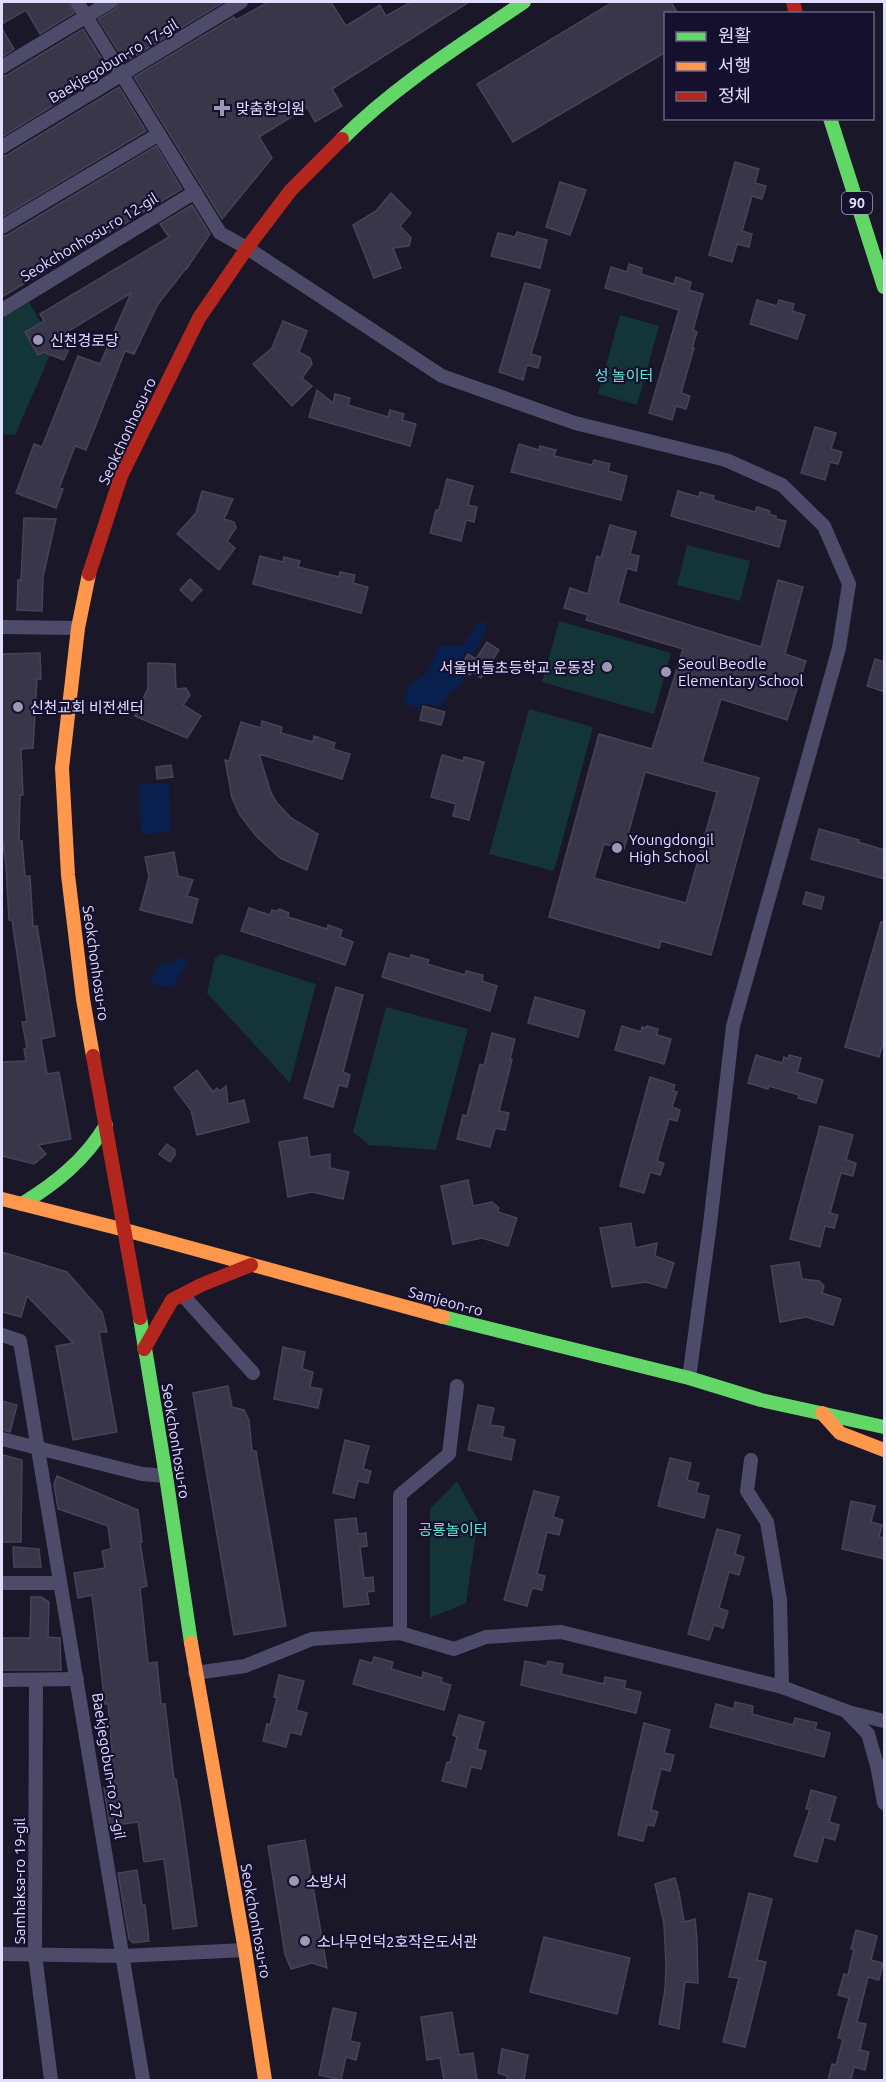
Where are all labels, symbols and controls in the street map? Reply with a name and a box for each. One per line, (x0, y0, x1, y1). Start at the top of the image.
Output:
legend (664, 12, 874, 120)
street label: Baekjegobun-ro 17-gil (45, 16, 181, 106)
text: 원활 (718, 25, 751, 45)
text: 서행 (718, 55, 751, 75)
text: 정체 (718, 85, 751, 105)
marker: 맞춤한의원 (213, 99, 231, 117)
place label: 맞춤한의원 (236, 100, 305, 117)
street label: Seokchonhosu-ro 12-gil (17, 189, 161, 285)
road number: 90 (842, 192, 872, 214)
place label: 신천경로당 (50, 332, 119, 349)
marker: 신천경로당 (31, 333, 45, 347)
park label: 성 놀이터 (595, 367, 653, 384)
street label: Seokchonhosu-ro (95, 375, 159, 487)
place label: Seoul Beodle Elementary School (678, 655, 804, 689)
place label: 서울버들초등학교 운동장 (440, 659, 595, 676)
marker: 서울버들초등학교 운동장 (600, 660, 614, 674)
marker: Seoul Beodle Elementary School (659, 665, 673, 679)
place label: 신천교회 비전센터 (30, 699, 144, 716)
marker: 신천교회 비전센터 (11, 700, 25, 714)
place label: Youngdongil High School (629, 831, 714, 865)
marker: Youngdongil High School (610, 841, 624, 855)
street label: Seokchonhosu-ro (79, 904, 113, 1022)
street label: Samjeon-ro (407, 1283, 485, 1319)
street label: Seokchonhosu-ro (159, 1382, 193, 1500)
park label: 공룡놀이터 (418, 1521, 488, 1538)
street label: Baekjegobun-ro 27-gil (89, 1692, 129, 1840)
street label: Samhaksa-ro 19-gil (11, 1818, 28, 1944)
street label: Seokchonhosu-ro (238, 1862, 274, 1980)
place label: 소방서 (306, 1873, 347, 1890)
marker: 소방서 (287, 1874, 301, 1888)
place label: 소나무언덕2호작은도서관 (317, 1933, 477, 1950)
marker: 소나무언덕2호작은도서관 (298, 1934, 312, 1948)

